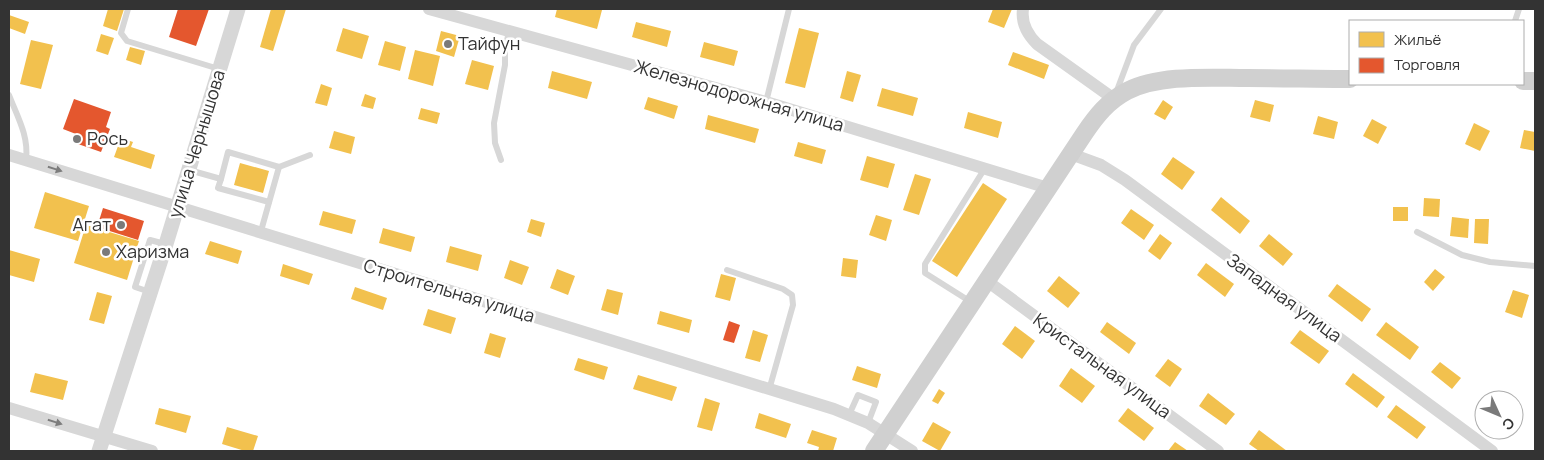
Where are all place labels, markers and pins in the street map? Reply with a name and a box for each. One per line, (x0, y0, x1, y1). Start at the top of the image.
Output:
place label: Тайфун (458, 31, 520, 55)
marker: Тайфун (442, 38, 454, 50)
place label: Рось (87, 126, 128, 150)
marker: Рось (71, 133, 83, 145)
place label: Агат (72, 212, 111, 236)
marker: Агат (115, 219, 127, 231)
place label: Харизма (116, 239, 189, 263)
marker: Харизма (100, 246, 112, 258)

